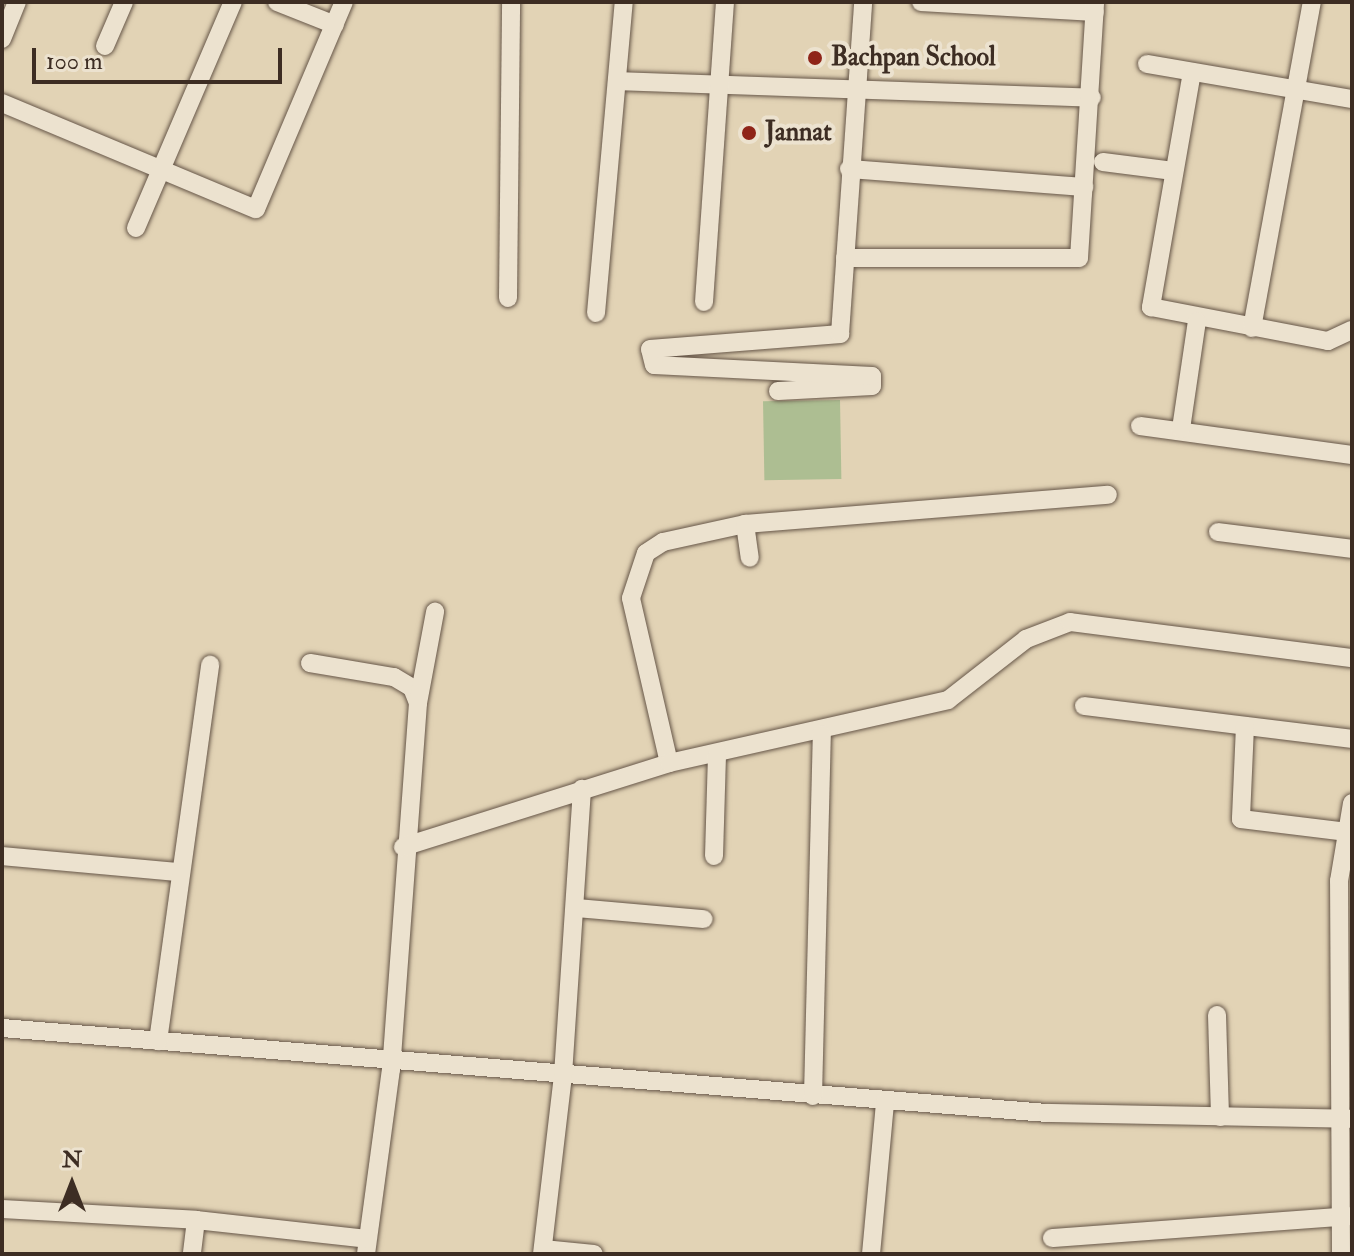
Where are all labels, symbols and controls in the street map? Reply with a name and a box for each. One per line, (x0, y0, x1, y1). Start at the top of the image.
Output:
scale bar (36, 32, 286, 82)
place label: Bachpan School (831, 42, 996, 74)
text: 100 m (46, 46, 103, 77)
marker: Bachpan School (806, 49, 824, 67)
place label: Jannat (765, 117, 832, 149)
marker: Jannat (740, 124, 758, 142)
north arrow (32, 1144, 112, 1224)
text: N (62, 1146, 82, 1174)

